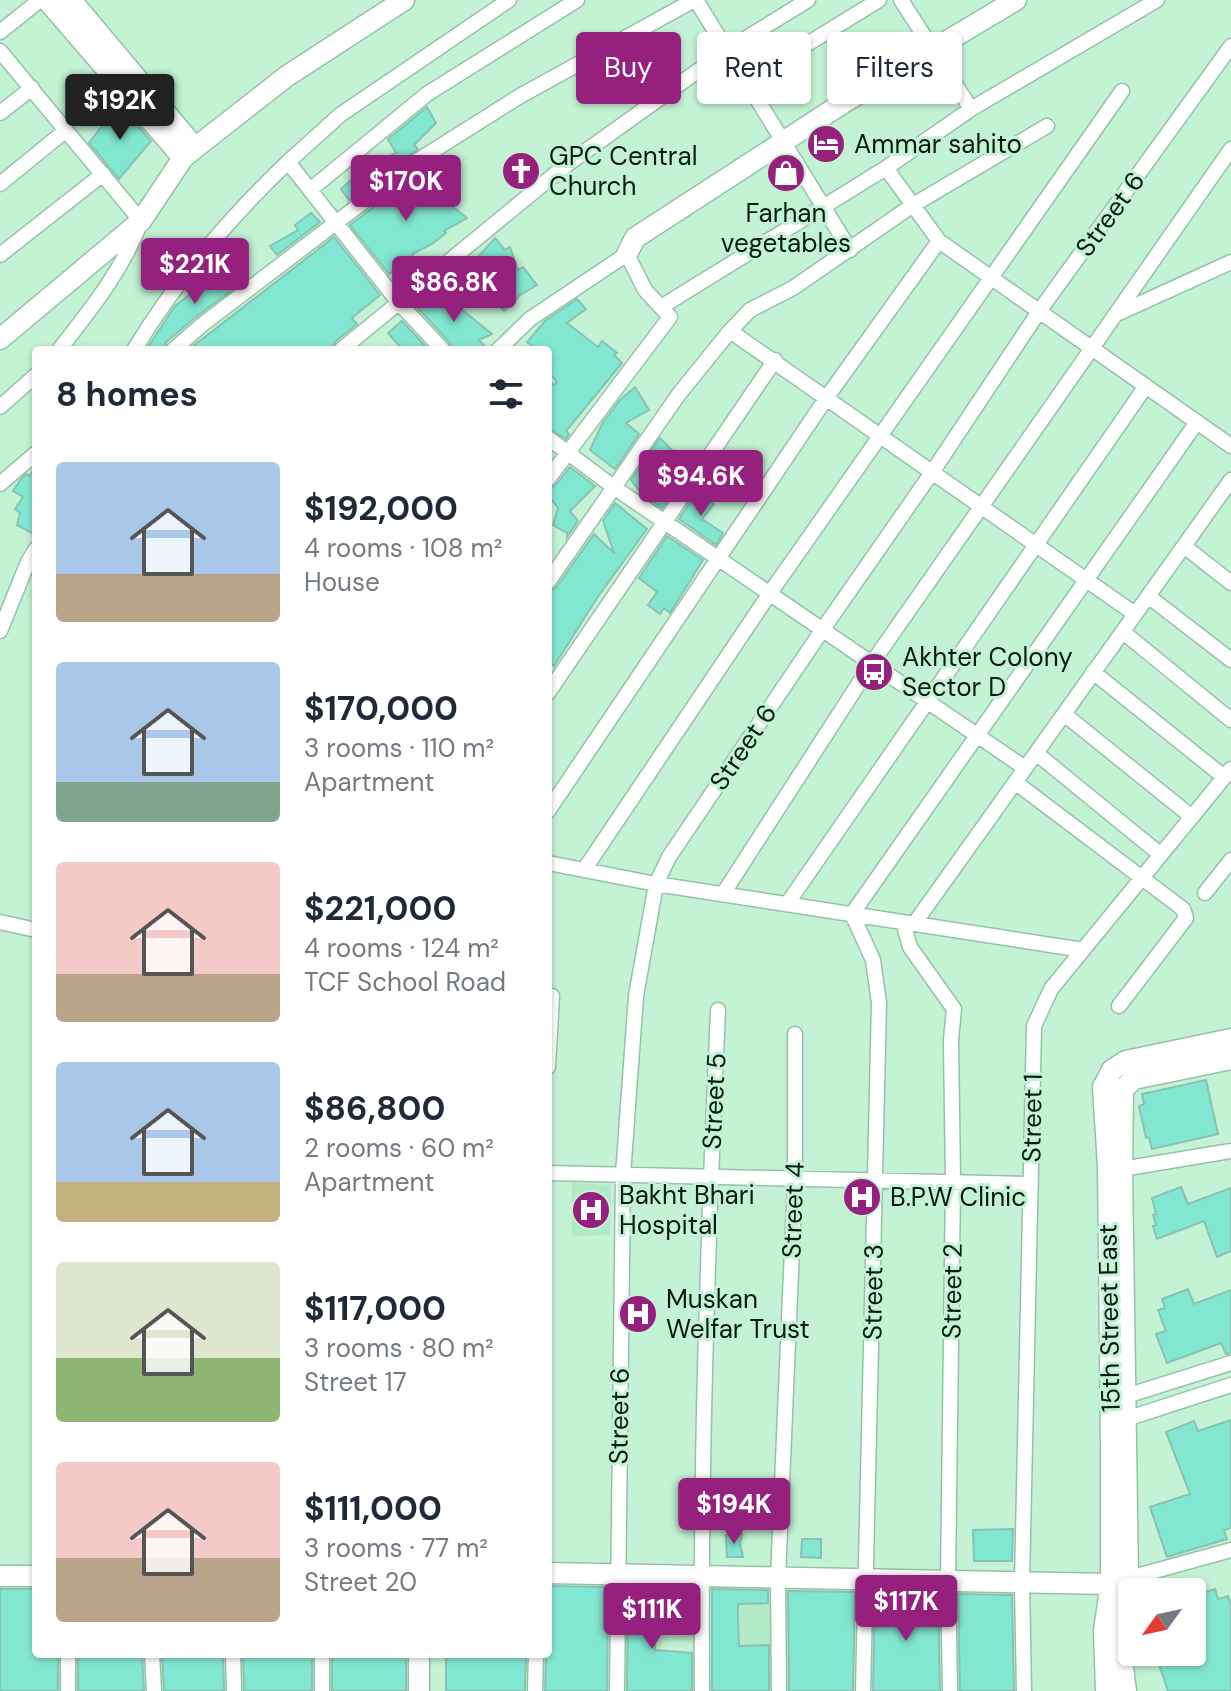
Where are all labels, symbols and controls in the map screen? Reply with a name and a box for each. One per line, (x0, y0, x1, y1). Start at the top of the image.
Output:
chip: Buy (576, 32, 681, 104)
chip: Rent (697, 32, 811, 104)
chip: Filters (827, 32, 962, 104)
pin: $192K (64, 74, 176, 142)
text: $192K (83, 83, 157, 117)
hotel icon: Ammar sahito (805, 123, 847, 165)
place label: Ammar sahito (854, 127, 1022, 161)
place label: GPC Central Church (549, 139, 697, 203)
church icon: GPC Central Church (500, 150, 542, 192)
shop icon: Farhan vegetables (765, 152, 807, 194)
pin: $170K (350, 155, 462, 223)
text: $170K (369, 164, 443, 198)
street label: Street 6 (1068, 165, 1152, 263)
place label: Farhan vegetables (721, 196, 851, 260)
pin: $221K (139, 238, 251, 306)
text: $221K (159, 247, 231, 281)
pin: $86.8K (389, 256, 519, 324)
text: $86.8K (410, 265, 498, 299)
text: 8 homes (56, 372, 198, 417)
icon: filters (484, 372, 528, 416)
pin: $94.6K (636, 450, 766, 518)
text: $94.6K (657, 459, 745, 493)
text: $192,000 (304, 486, 458, 531)
icon: home (120, 494, 216, 590)
text: 4 rooms · 108 m² (304, 531, 502, 565)
text: House (304, 565, 380, 599)
place label: Akhter Colony Sector D (902, 640, 1073, 704)
bus stop icon: Akhter Colony Sector D (853, 651, 895, 693)
text: $170,000 (304, 686, 458, 731)
icon: home (120, 694, 216, 790)
street label: Street 6 (702, 697, 784, 797)
text: 3 rooms · 110 m² (304, 731, 494, 765)
text: Apartment (304, 765, 435, 799)
text: $221,000 (304, 886, 456, 931)
icon: home (120, 894, 216, 990)
text: 4 rooms · 124 m² (304, 931, 499, 965)
text: TCF School Road (304, 965, 506, 999)
street label: Street 5 (694, 1052, 734, 1150)
street label: Street 1 (1014, 1073, 1050, 1163)
text: $86,800 (304, 1086, 445, 1131)
icon: home (120, 1094, 216, 1190)
text: 2 rooms · 60 m² (304, 1131, 494, 1165)
street label: Street 4 (774, 1161, 812, 1259)
text: Apartment (304, 1165, 435, 1199)
hospital icon: B.P.W Clinic (841, 1176, 883, 1218)
place label: Bakht Bhari Hospital (619, 1178, 755, 1242)
place label: B.P.W Clinic (890, 1180, 1026, 1214)
hospital icon: Bakht Bhari Hospital (570, 1189, 612, 1231)
street label: 15th Street East (1090, 1224, 1128, 1412)
street label: Street 2 (934, 1243, 970, 1339)
street label: Street 3 (855, 1244, 891, 1340)
place label: Muskan Welfar Trust (666, 1282, 810, 1346)
text: $117,000 (304, 1286, 446, 1331)
hospital icon: Muskan Welfar Trust (617, 1293, 659, 1335)
icon: home (120, 1294, 216, 1390)
text: 3 rooms · 80 m² (304, 1331, 494, 1365)
text: Street 17 (304, 1365, 407, 1399)
street label: Street 6 (601, 1367, 637, 1465)
pin: $194K (678, 1478, 790, 1546)
text: $111,000 (304, 1486, 442, 1531)
text: $194K (696, 1487, 772, 1521)
icon: home (120, 1494, 216, 1590)
text: 3 rooms · 77 m² (304, 1531, 488, 1565)
text: Street 20 (304, 1565, 417, 1599)
pin: $117K (850, 1575, 962, 1643)
north arrow (1118, 1578, 1206, 1666)
map controls (1118, 1578, 1206, 1666)
pin: $111K (596, 1583, 708, 1651)
text: $117K (873, 1584, 939, 1618)
text: $111K (621, 1592, 683, 1626)

